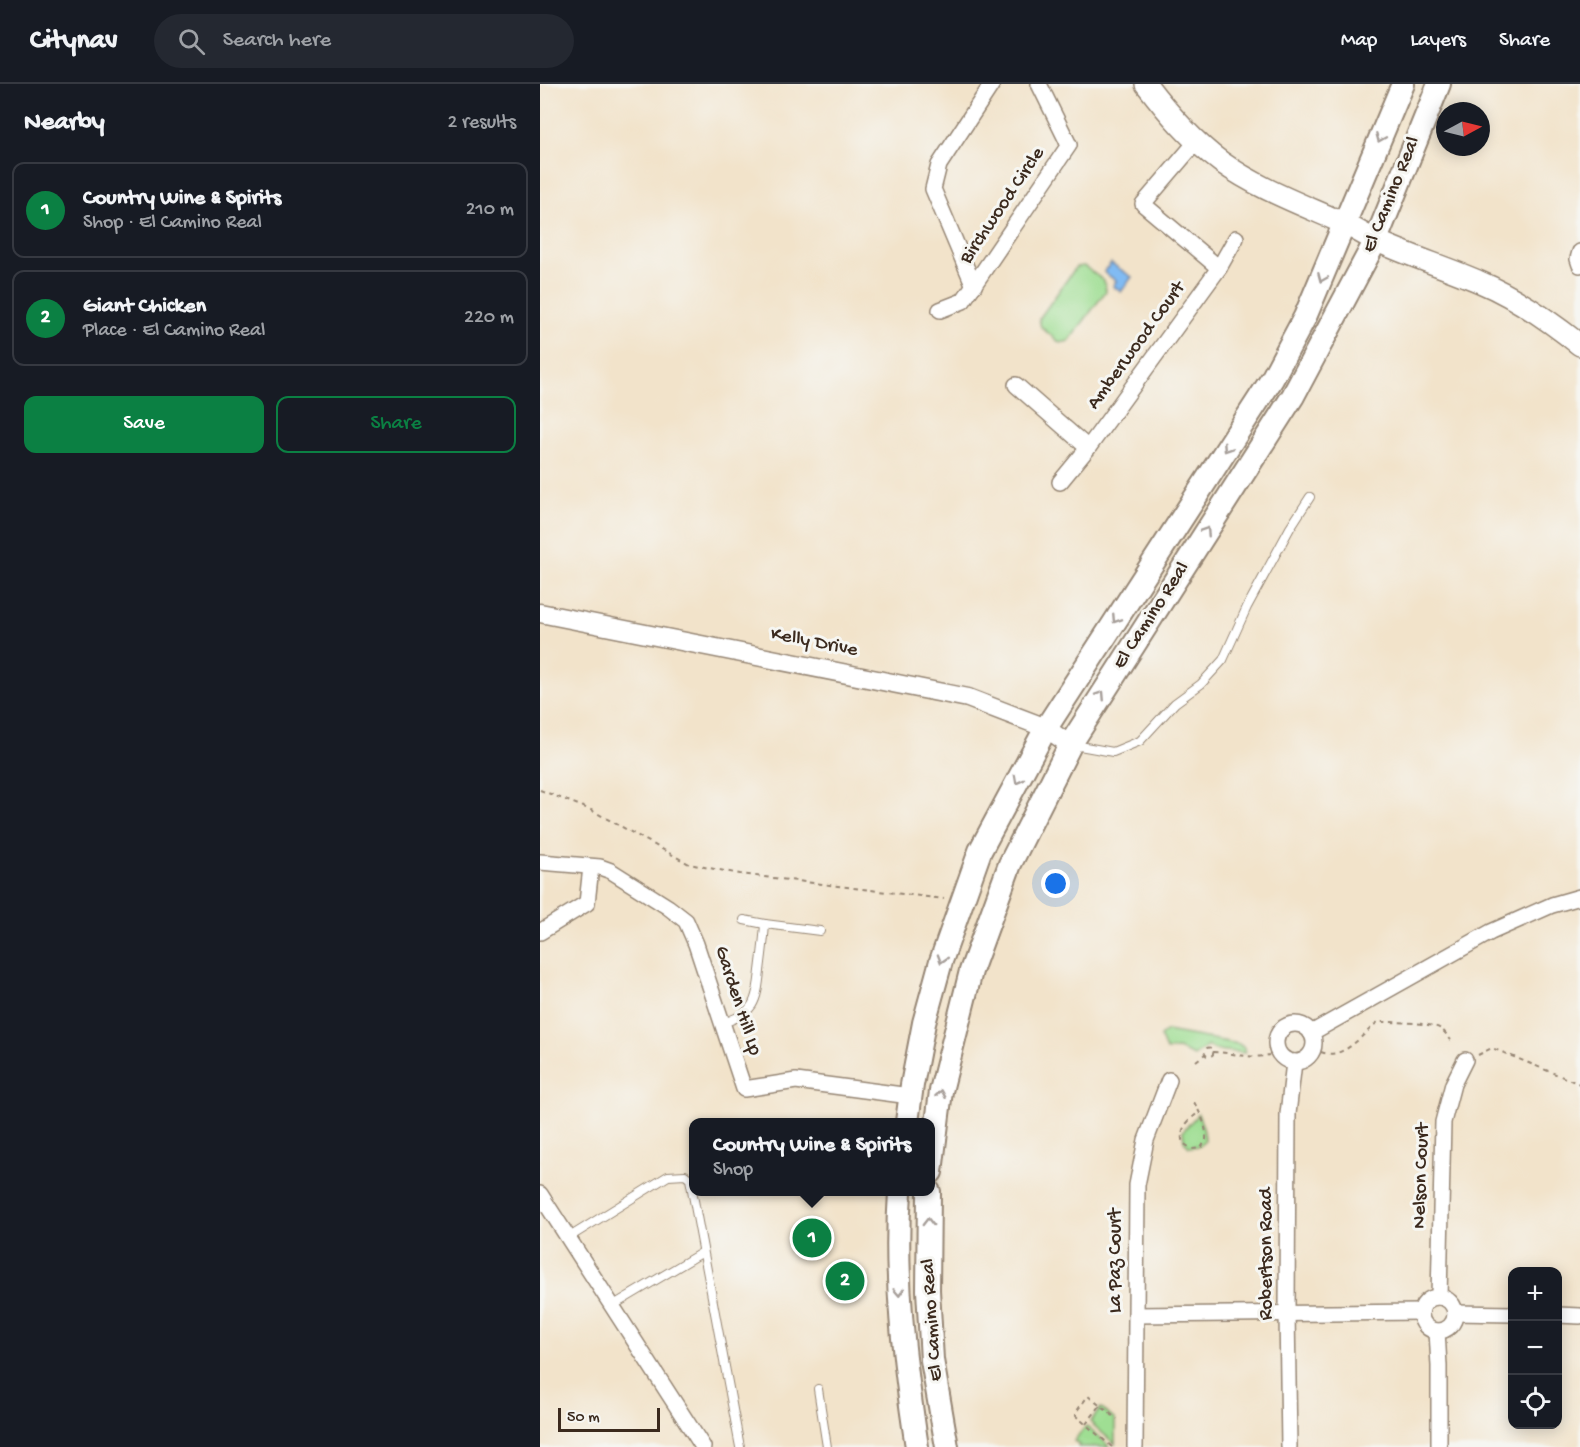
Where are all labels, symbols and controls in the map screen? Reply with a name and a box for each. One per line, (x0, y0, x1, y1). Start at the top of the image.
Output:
search box (154, 14, 574, 68)
text: Citynav (30, 25, 118, 58)
icon: search (175, 25, 208, 58)
text: Search here (223, 28, 331, 54)
text: Map (1341, 29, 1377, 54)
text: Layers (1410, 29, 1466, 54)
text: Share (1499, 29, 1550, 54)
north arrow (1436, 102, 1490, 156)
text: Nearby (24, 108, 105, 139)
text: 2 results (447, 112, 516, 135)
one-way arrow (1375, 131, 1387, 142)
street label: El Camino Real (1358, 134, 1426, 256)
street label: Birchwood Circle (955, 143, 1051, 270)
text: Country Wine & Spirits (83, 186, 281, 212)
text: 1 (41, 199, 50, 222)
text: 210 m (466, 199, 514, 222)
text: Shop · El Camino Real (83, 212, 262, 235)
one-way arrow (1317, 272, 1329, 283)
street label: Amberwood Court (1083, 276, 1192, 414)
text: Giant Chicken (83, 294, 206, 320)
text: 2 (41, 307, 50, 330)
text: 220 m (464, 307, 514, 330)
text: Place · El Camino Real (83, 320, 265, 343)
button: Save (24, 396, 264, 453)
button: Share (276, 396, 516, 453)
one-way arrow (1223, 441, 1234, 452)
one-way arrow (1199, 527, 1211, 537)
street label: El Camino Real (1109, 558, 1195, 674)
one-way arrow (1112, 613, 1123, 624)
street label: Kelly Drive (768, 623, 860, 663)
one-way arrow (1094, 691, 1106, 701)
one-way arrow (1014, 773, 1025, 784)
your location (1041, 869, 1070, 898)
street label: Garden Hill Lp (709, 943, 766, 1059)
one-way arrow (937, 953, 950, 964)
one-way arrow (934, 1089, 947, 1099)
popup (689, 1118, 935, 1196)
street label: Nelson Court (1409, 1121, 1435, 1229)
text: Country Wine & Spirits (713, 1133, 911, 1159)
text: Shop (713, 1159, 753, 1182)
street label: Robertson Road (1256, 1185, 1279, 1320)
street label: La Paz Court (1105, 1207, 1128, 1313)
pin: 1 (792, 1216, 832, 1260)
one-way arrow (922, 1217, 934, 1226)
pin: 2 (826, 1258, 864, 1304)
street label: El Camino Real (917, 1258, 949, 1382)
map controls (1508, 1267, 1562, 1429)
button: + (1508, 1267, 1562, 1321)
one-way arrow (893, 1287, 906, 1296)
button: − (1508, 1321, 1562, 1375)
button: locate (1508, 1375, 1562, 1429)
scale bar (558, 1405, 660, 1432)
text: 50 m (567, 1409, 600, 1428)

